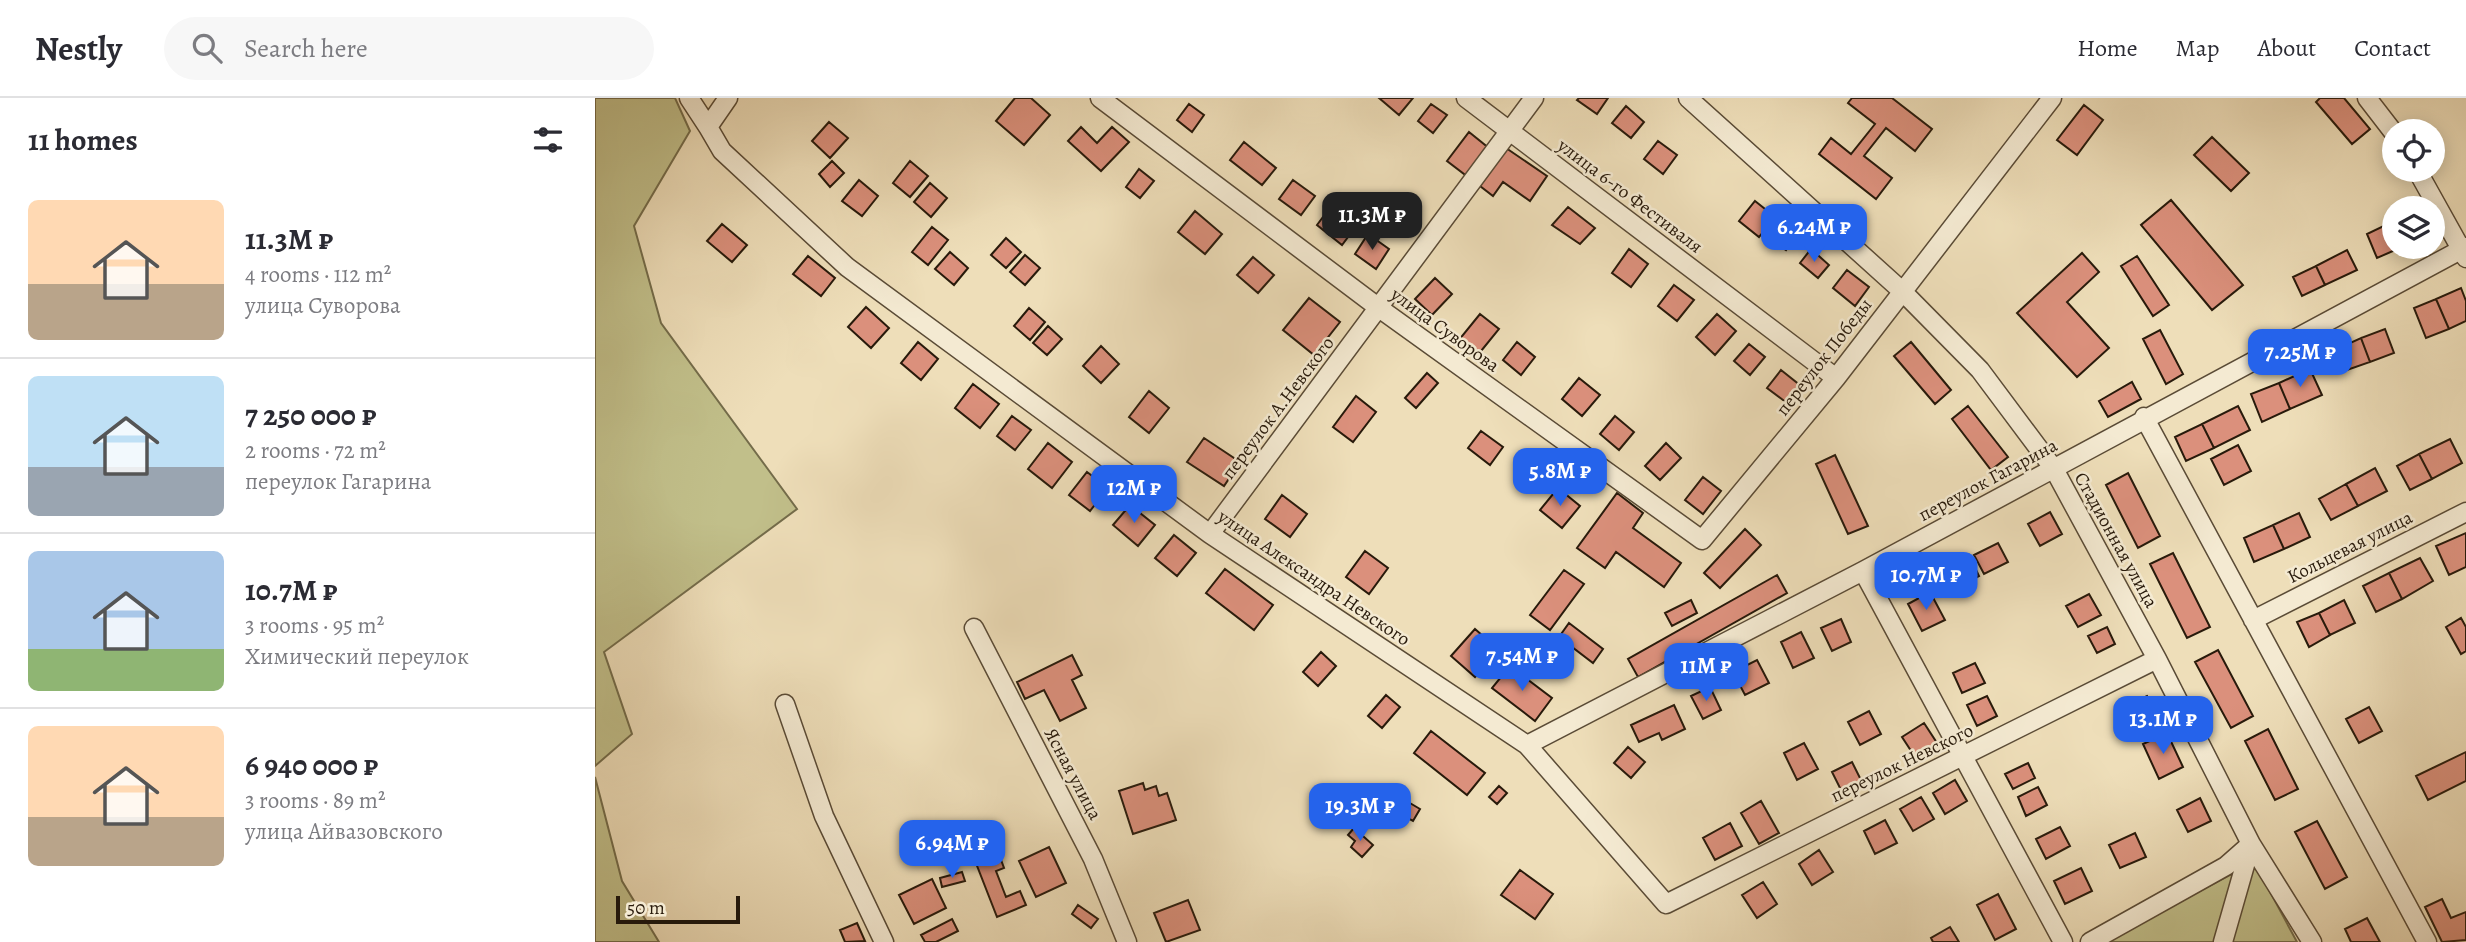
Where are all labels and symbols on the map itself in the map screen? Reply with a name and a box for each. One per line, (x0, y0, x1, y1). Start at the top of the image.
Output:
street label: улица 6-го Фестиваля (1551, 132, 1708, 259)
pin: 11.3M ₽ (1307, 192, 1437, 252)
pin: 6.24M ₽ (1749, 204, 1879, 264)
street label: улица Суворова (1385, 281, 1505, 378)
street label: переулок Победы (1770, 293, 1878, 421)
pin: 7.25M ₽ (2235, 330, 2365, 389)
street label: переулок А.Невского (1216, 331, 1340, 485)
street label: переулок Гагарина (1914, 432, 2062, 528)
pin: 5.8M ₽ (1503, 448, 1617, 508)
pin: 12M ₽ (1085, 466, 1183, 525)
street label: Стадионная улица (2068, 467, 2164, 613)
street label: улица Александра Невского (1212, 503, 1415, 652)
street label: Кольцевая улица (2283, 504, 2417, 590)
pin: 10.7M ₽ (1861, 552, 1991, 612)
pin: 7.54M ₽ (1457, 634, 1587, 693)
pin: 11M ₽ (1657, 644, 1755, 703)
pin: 13.1M ₽ (2098, 696, 2228, 756)
street label: переулок Невского (1826, 717, 1978, 809)
street label: Ясная улица (1038, 723, 1108, 825)
pin: 19.3M ₽ (1295, 784, 1425, 843)
pin: 6.94M ₽ (887, 820, 1017, 880)
scale bar (616, 893, 740, 925)

